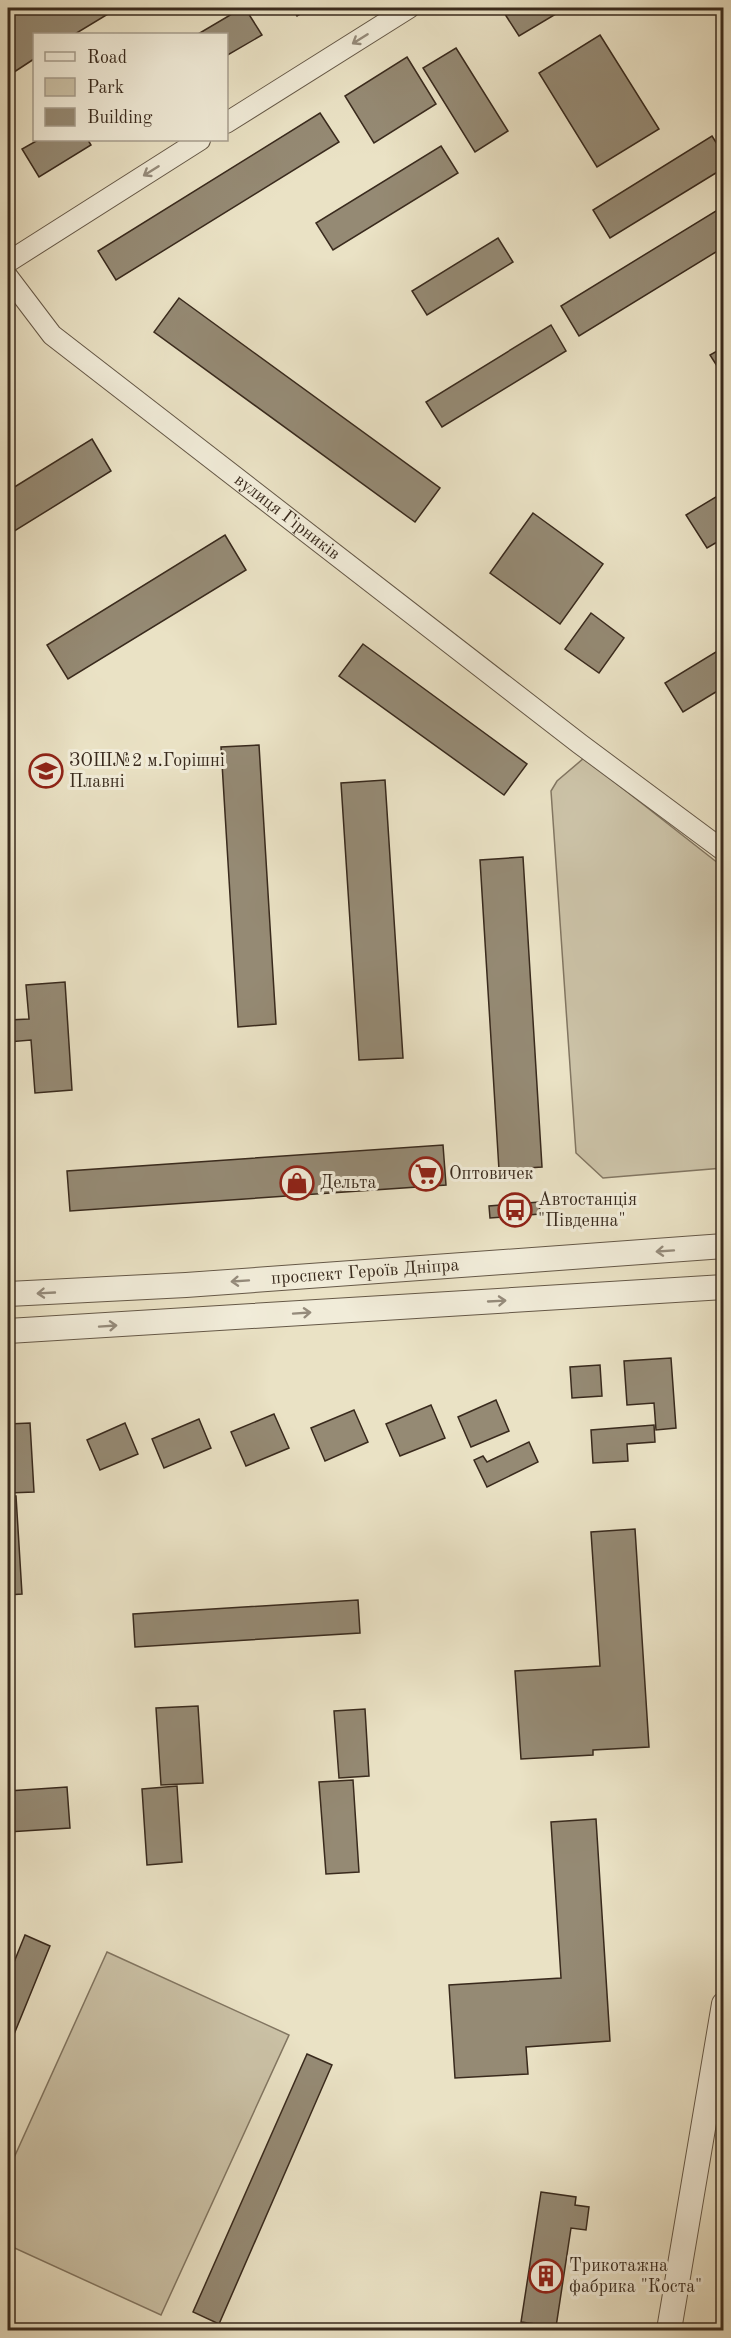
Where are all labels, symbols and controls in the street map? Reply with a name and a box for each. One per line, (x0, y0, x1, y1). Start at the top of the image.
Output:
legend (33, 33, 228, 141)
one-way arrow (352, 33, 369, 45)
text: Road (87, 49, 127, 67)
text: Park (87, 79, 124, 97)
text: Building (87, 109, 153, 127)
one-way arrow (143, 165, 160, 177)
street label: вулиця Гірників (231, 471, 343, 563)
place label: ЗОШ№2 м.Горішні Плавні (69, 752, 225, 791)
school or university icon: ЗОШ№2 м.Горішні Плавні (28, 753, 64, 789)
supermarket icon: Оптовичек (408, 1156, 444, 1192)
shop icon: Дельта (279, 1165, 315, 1201)
place label: Оптовичек (449, 1165, 534, 1183)
place label: Дельта (320, 1174, 377, 1192)
place label: Автостанція "Південна" (538, 1191, 637, 1230)
bus stop icon: Автостанція "Південна" (497, 1192, 533, 1228)
one-way arrow (656, 1245, 676, 1256)
street label: проспект Героїв Дніпра (271, 1256, 460, 1288)
one-way arrow (231, 1276, 251, 1287)
one-way arrow (36, 1288, 56, 1299)
one-way arrow (487, 1295, 507, 1306)
one-way arrow (292, 1307, 312, 1318)
one-way arrow (97, 1320, 117, 1331)
place label: Трикотажна фабрика "Коста" (569, 2257, 702, 2297)
building icon: Трикотажна фабрика "Коста" (528, 2258, 564, 2294)

